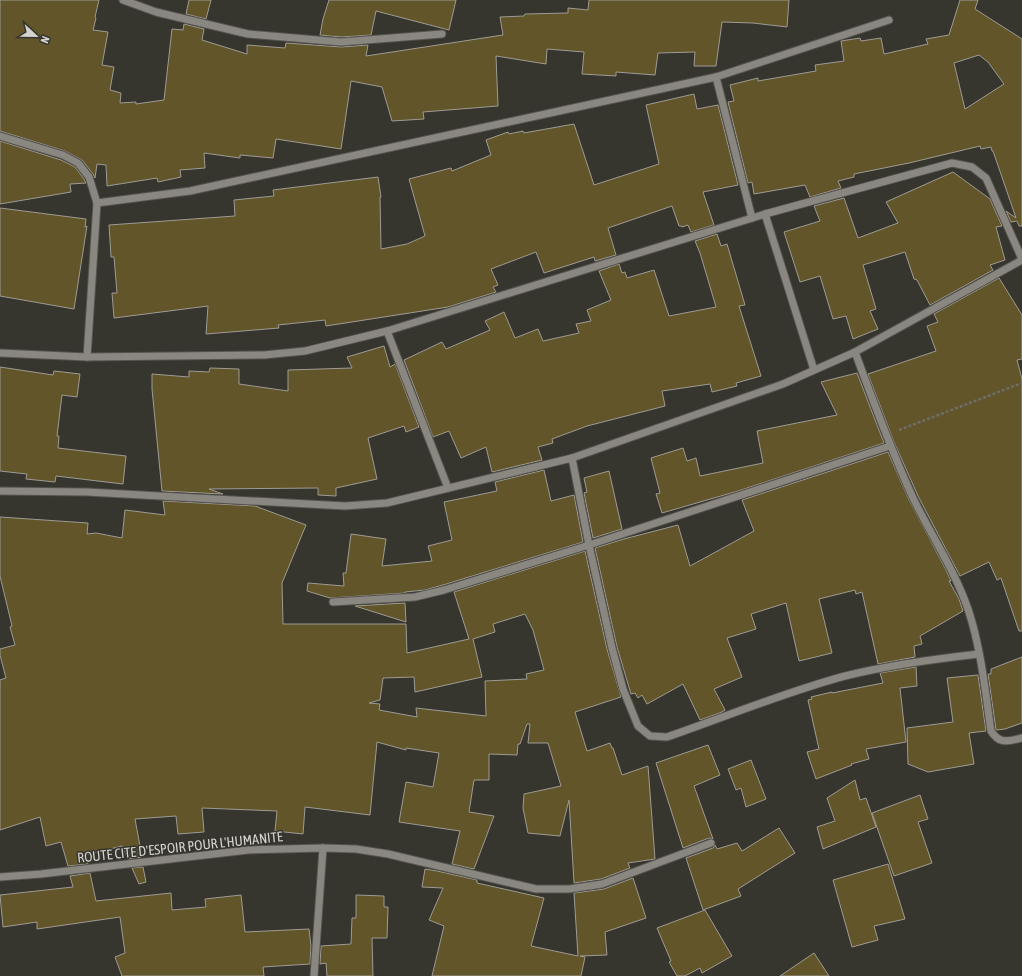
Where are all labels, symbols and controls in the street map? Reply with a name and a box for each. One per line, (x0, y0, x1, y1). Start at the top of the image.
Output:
north arrow (16, 16, 56, 56)
text: N (38, 34, 52, 45)
street label: ROUTE CITE D'ESPOIR POUR L'HUMANITE (76, 828, 284, 866)

